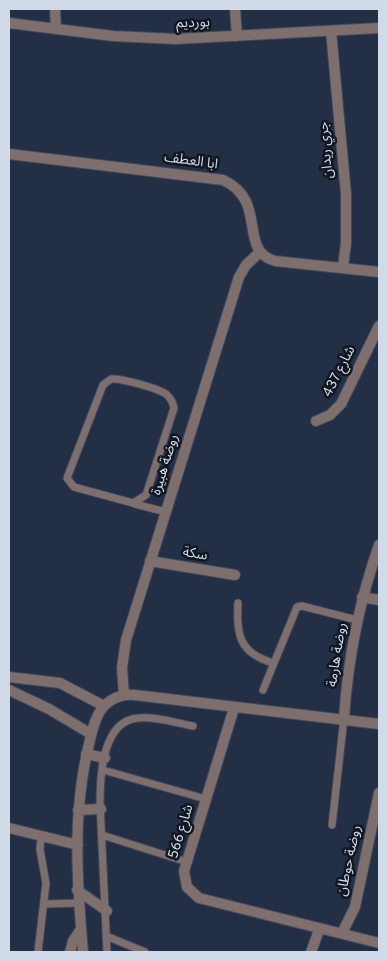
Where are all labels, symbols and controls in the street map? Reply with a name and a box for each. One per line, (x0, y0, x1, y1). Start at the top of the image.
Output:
street label: بورديم (176, 15, 210, 33)
street label: جري ريدان (316, 121, 338, 179)
street label: ابا العطف (163, 150, 219, 174)
street label: شارع 437 (320, 344, 360, 400)
street label: روضة هبيرة (149, 432, 183, 498)
street label: سكة (181, 545, 209, 565)
street label: روضة هارمة (325, 622, 351, 688)
street label: شارع 566 (166, 803, 198, 861)
street label: روضة حوطان (334, 824, 366, 898)

